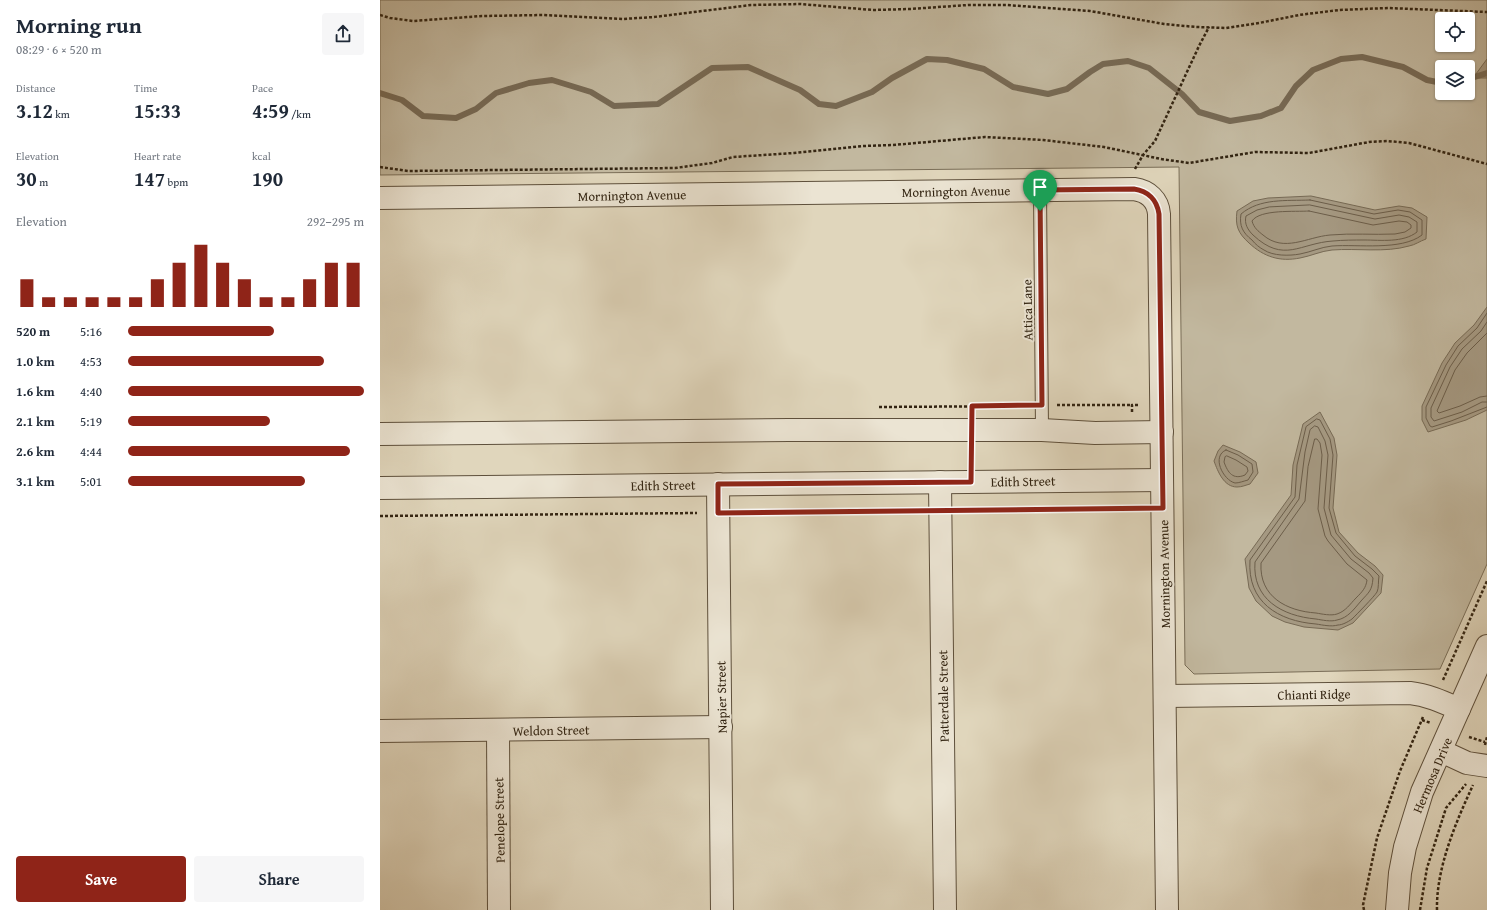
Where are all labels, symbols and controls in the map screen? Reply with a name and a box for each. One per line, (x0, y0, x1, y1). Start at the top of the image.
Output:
text: Morning run (16, 9, 142, 41)
map controls (1435, 12, 1475, 100)
button: locate (1435, 12, 1475, 52)
button: share (322, 13, 364, 55)
text: 08:29 · 6 × 520 m (16, 40, 102, 59)
button: layers (1435, 60, 1475, 100)
text: Distance (16, 80, 55, 96)
text: Time (134, 80, 157, 96)
text: Pace (252, 80, 273, 96)
text: 3.12 (16, 96, 53, 125)
text: 15:33 (134, 96, 181, 125)
text: 4:59 (252, 96, 289, 125)
text: km (53, 106, 70, 122)
text: /km (289, 106, 311, 122)
text: Elevation (16, 148, 59, 164)
text: Heart rate (134, 148, 181, 164)
text: kcal (252, 148, 271, 164)
text: 30 (16, 164, 37, 193)
text: 147 (134, 164, 165, 193)
text: 190 (252, 164, 283, 193)
pin (1023, 170, 1057, 211)
text: m (37, 174, 48, 190)
text: bpm (165, 174, 188, 190)
icon: arrive (1029, 176, 1051, 198)
street label: Mornington Avenue (901, 181, 1011, 202)
street label: Mornington Avenue (577, 185, 687, 206)
text: Elevation (16, 212, 67, 231)
text: 292–295 m (307, 212, 364, 231)
street label: Attica Lane (1017, 279, 1038, 341)
text: 520 m (16, 322, 50, 341)
text: 5:16 (80, 322, 102, 341)
text: 1.0 km (16, 352, 55, 371)
text: 4:53 (80, 352, 102, 371)
text: 1.6 km (16, 382, 55, 401)
text: 4:40 (80, 382, 102, 401)
text: 2.1 km (16, 412, 55, 431)
text: 5:19 (80, 412, 102, 431)
text: 2.6 km (16, 442, 55, 461)
text: 4:44 (80, 442, 102, 461)
street label: Edith Street (990, 471, 1056, 492)
text: 3.1 km (16, 472, 55, 491)
text: 5:01 (80, 472, 102, 491)
street label: Edith Street (630, 475, 696, 496)
street label: Mornington Avenue (1154, 519, 1175, 629)
street label: Patterdale Street (933, 649, 954, 742)
street label: Napier Street (711, 660, 732, 733)
street label: Chianti Ridge (1277, 684, 1351, 705)
street label: Weldon Street (512, 720, 590, 741)
street label: Hermosa Drive (1408, 734, 1457, 816)
street label: Penelope Street (489, 777, 510, 863)
button: Save (16, 856, 186, 902)
button: Share (194, 856, 364, 902)

